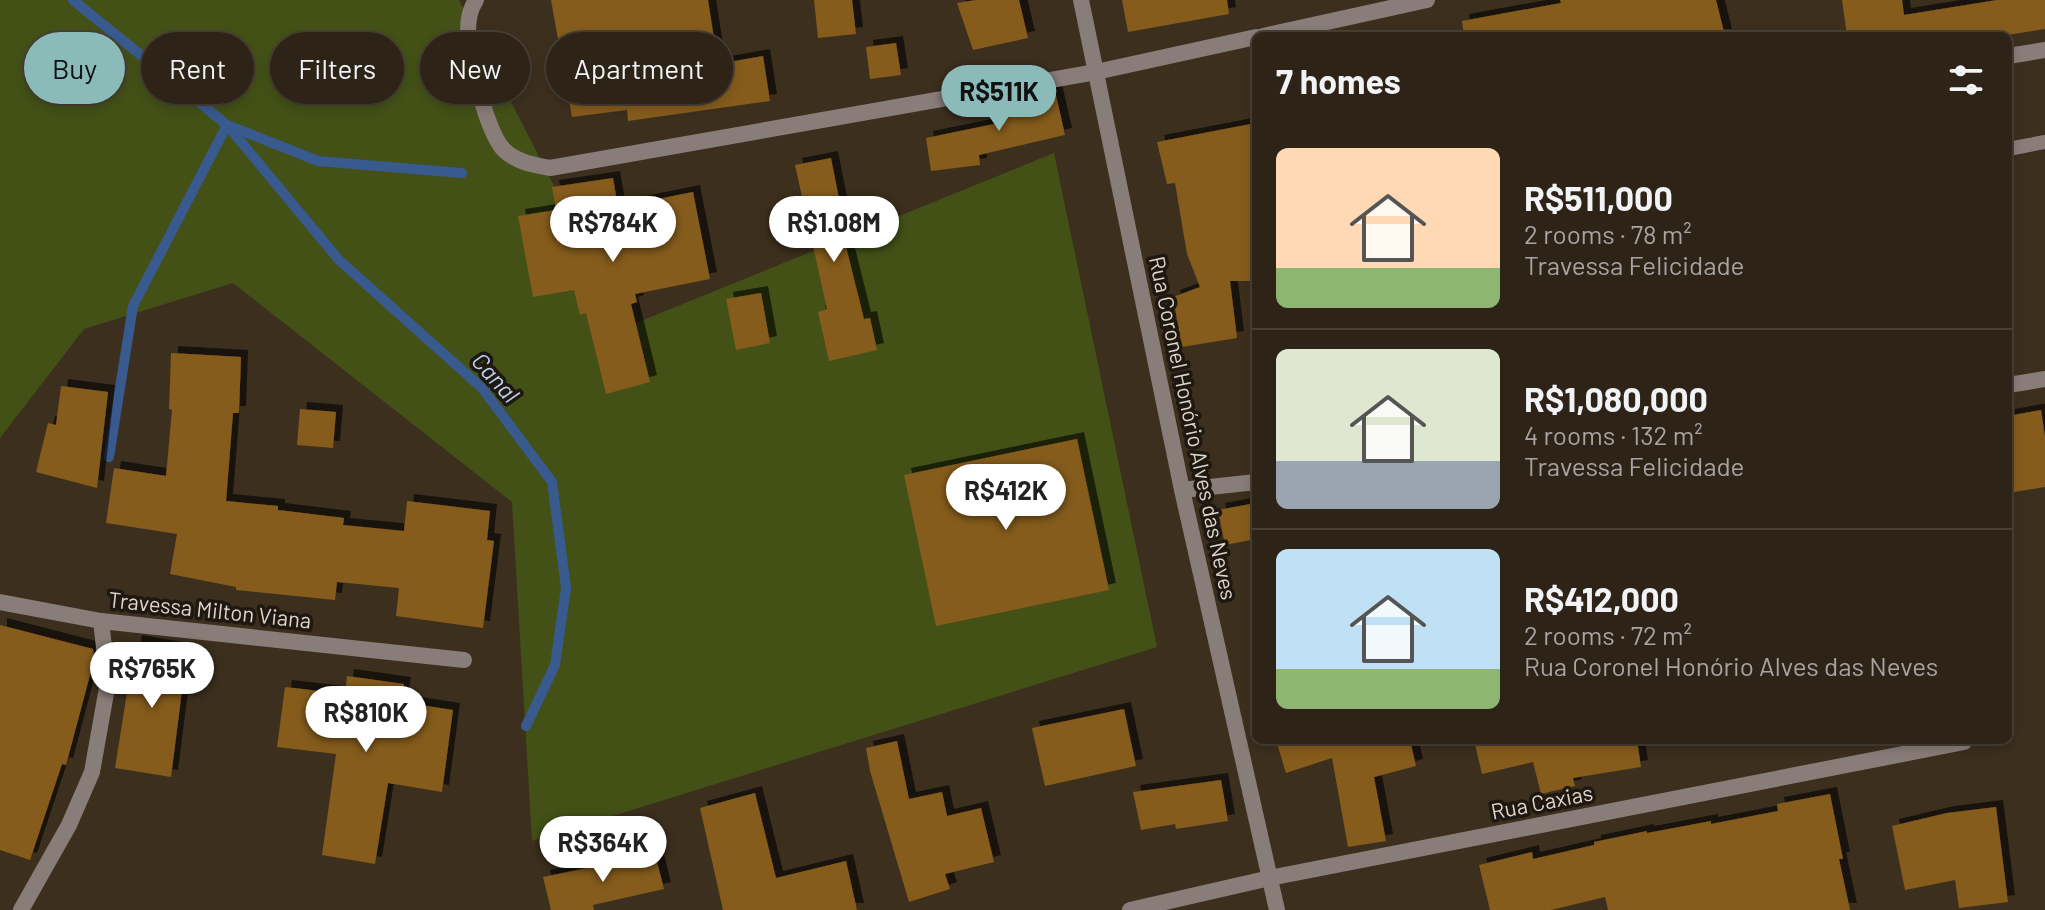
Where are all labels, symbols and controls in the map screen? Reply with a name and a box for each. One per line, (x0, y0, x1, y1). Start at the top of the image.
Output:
chip: Buy (24, 32, 125, 104)
chip: Rent (141, 32, 254, 104)
chip: Filters (270, 32, 404, 104)
chip: New (420, 32, 530, 104)
chip: Apartment (546, 32, 733, 104)
icon: filters (1944, 58, 1988, 102)
text: 7 homes (1276, 60, 1401, 101)
pin: R$511K (934, 65, 1064, 133)
text: R$511K (959, 75, 1039, 106)
text: R$511,000 (1524, 177, 1673, 218)
icon: home (1340, 180, 1436, 276)
pin: R$784K (548, 196, 678, 264)
pin: R$1.08M (760, 196, 908, 264)
text: R$784K (568, 206, 658, 237)
text: R$1.08M (787, 206, 881, 237)
text: 2 rooms · 78 m² (1524, 218, 1692, 249)
text: Travessa Felicidade (1524, 249, 1744, 280)
street label: Rua Coronel Honório Alves das Neves (1145, 254, 1243, 602)
water label: Canal (466, 346, 526, 408)
text: R$1,080,000 (1524, 378, 1708, 419)
icon: home (1340, 381, 1436, 477)
text: 4 rooms · 132 m² (1524, 419, 1703, 450)
text: Travessa Felicidade (1524, 450, 1744, 481)
pin: R$412K (941, 464, 1071, 532)
text: R$412K (964, 474, 1048, 505)
text: R$412,000 (1524, 578, 1679, 619)
icon: home (1340, 581, 1436, 677)
street label: Travessa Milton Viana (107, 585, 313, 633)
text: 2 rooms · 72 m² (1524, 619, 1692, 650)
pin: R$765K (87, 642, 217, 710)
text: Rua Coronel Honório Alves das Neves (1524, 650, 1938, 681)
text: R$765K (108, 652, 196, 683)
pin: R$810K (301, 686, 431, 754)
text: R$810K (324, 696, 408, 727)
street label: Rua Caxias (1489, 778, 1595, 824)
pin: R$364K (538, 816, 668, 884)
text: R$364K (558, 826, 648, 857)

